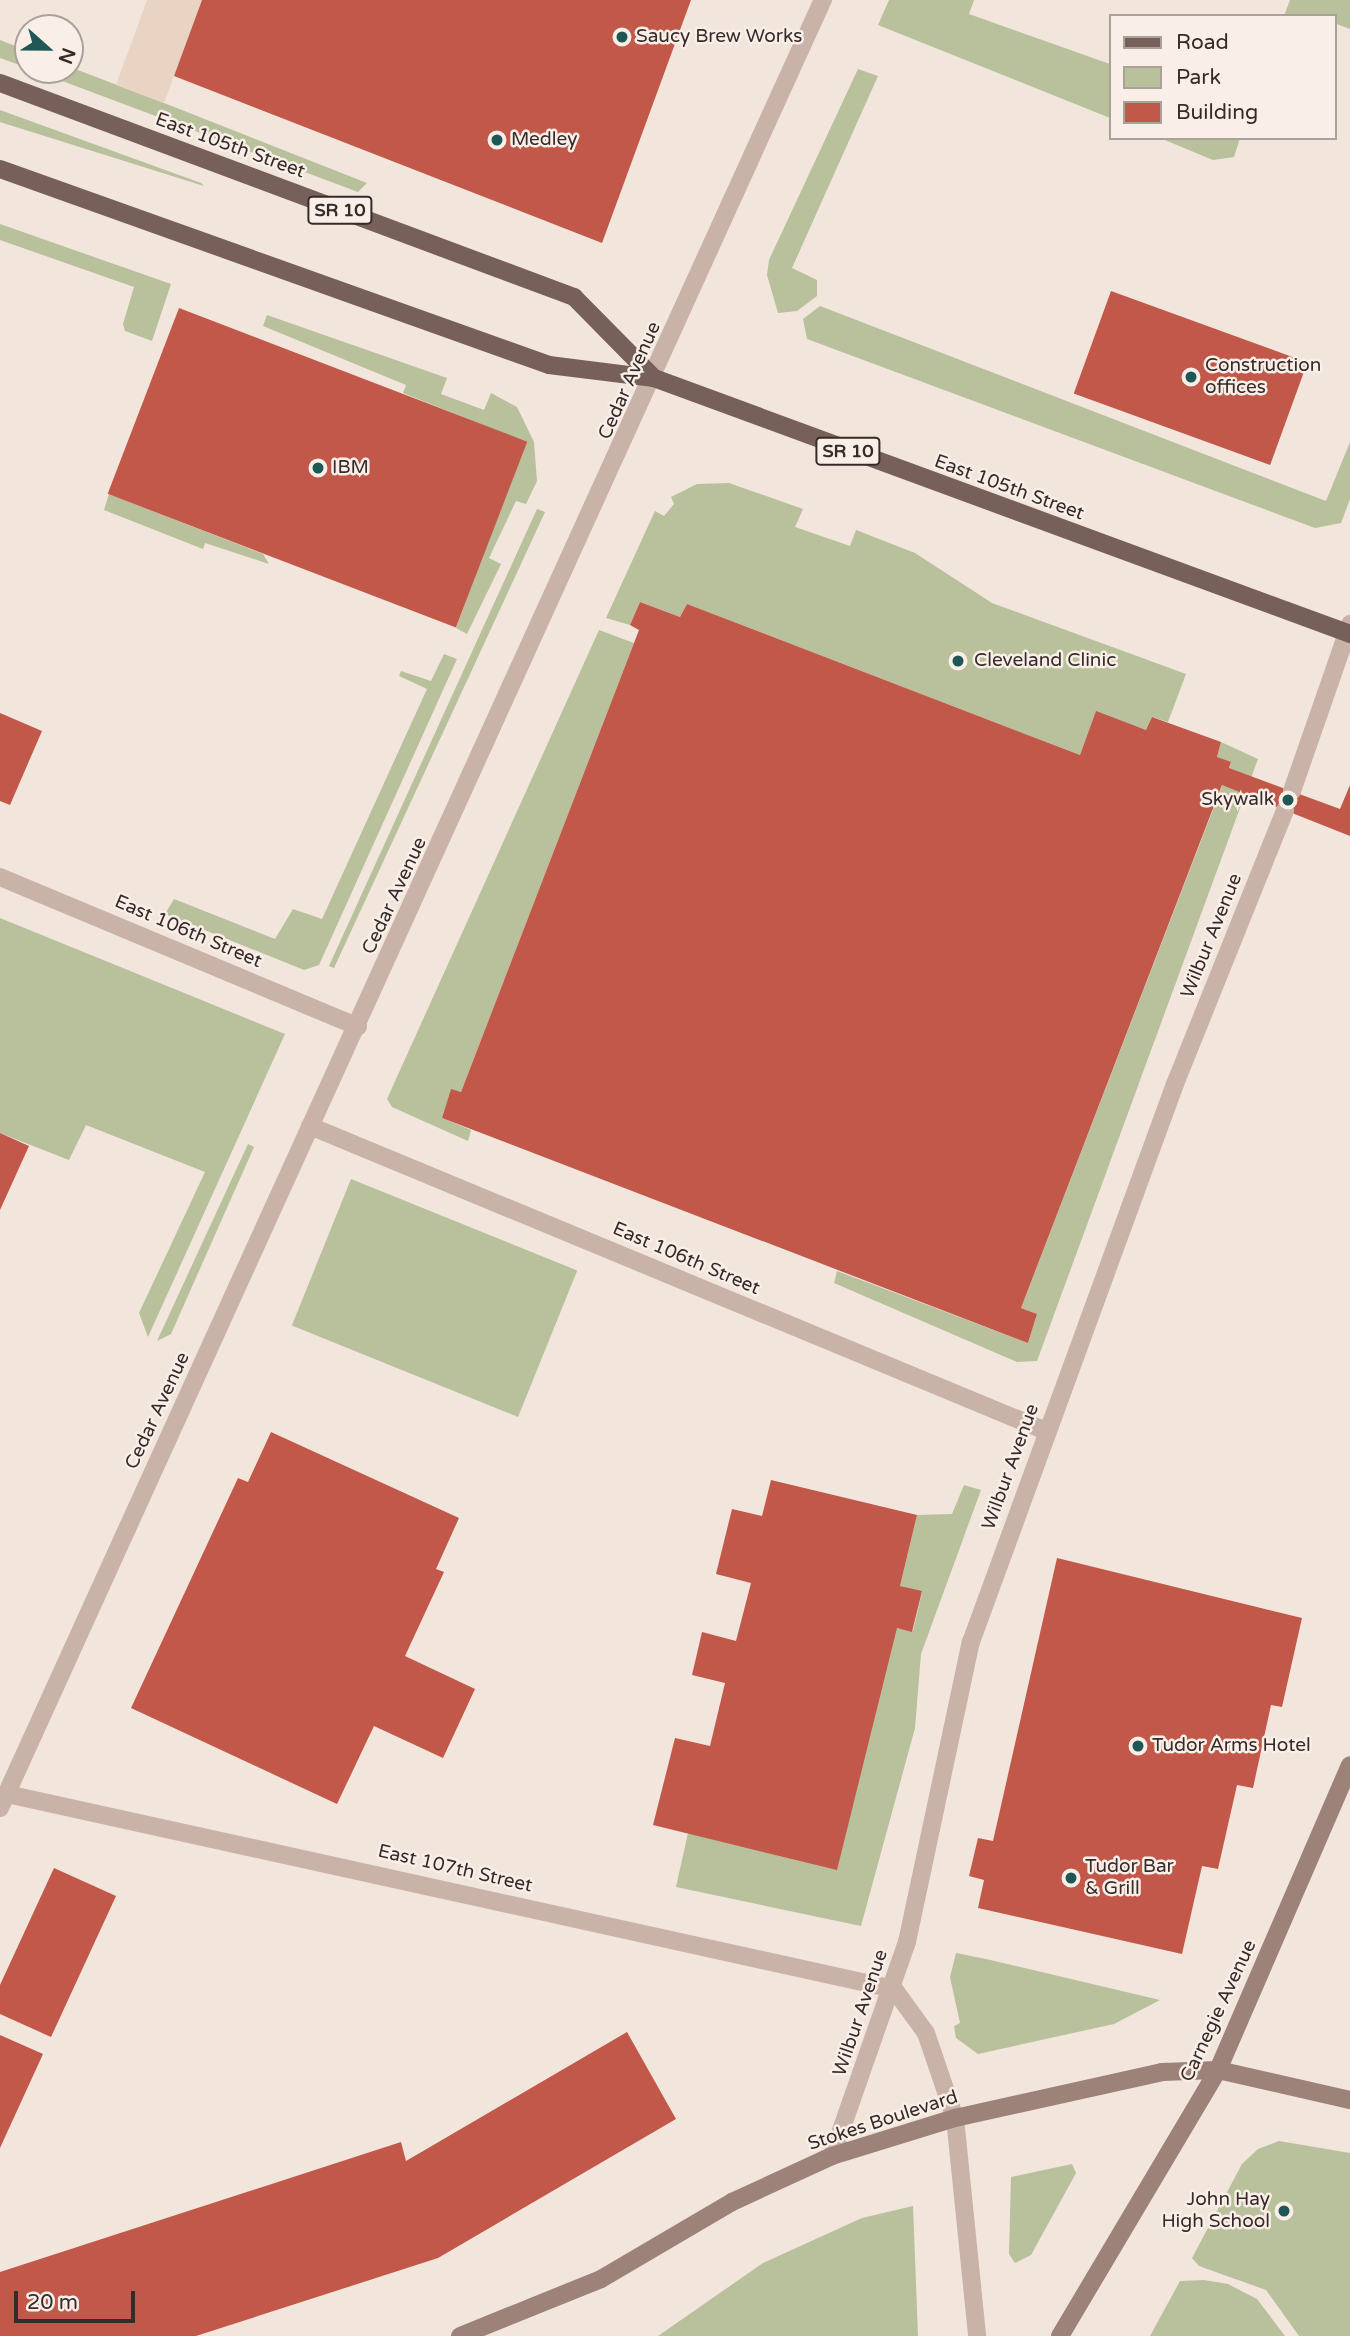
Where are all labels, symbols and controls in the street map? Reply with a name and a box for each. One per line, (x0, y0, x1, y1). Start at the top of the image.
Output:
north arrow (14, 14, 84, 84)
legend (1108, 14, 1336, 140)
place label: Saucy Brew Works (636, 26, 802, 48)
marker: Saucy Brew Works (614, 29, 630, 45)
text: Road (1176, 30, 1229, 55)
text: N (54, 45, 80, 67)
text: Park (1176, 65, 1221, 90)
text: Building (1176, 100, 1258, 125)
street label: East 105th Street (152, 108, 308, 184)
place label: Medley (511, 129, 577, 151)
marker: Medley (489, 132, 505, 148)
road number: SR 10 (307, 196, 373, 224)
street label: Cedar Avenue (594, 319, 666, 443)
place label: Construction offices (1205, 355, 1321, 399)
marker: Construction offices (1183, 369, 1199, 385)
road number: SR 10 (815, 436, 881, 466)
street label: East 105th Street (931, 450, 1087, 526)
place label: IBM (332, 457, 369, 479)
marker: IBM (310, 460, 326, 476)
place label: Cleveland Clinic (974, 650, 1116, 672)
marker: Cleveland Clinic (948, 651, 968, 671)
place label: Skywalk (1201, 789, 1274, 811)
marker: Skywalk (1280, 792, 1296, 808)
street label: Cedar Avenue (358, 834, 432, 958)
street label: Wilbur Avenue (1177, 870, 1247, 1002)
street label: East 106th Street (111, 891, 265, 973)
street label: East 106th Street (609, 1218, 763, 1300)
street label: Cedar Avenue (121, 1349, 195, 1473)
street label: Wilbur Avenue (978, 1401, 1044, 1533)
place label: Tudor Arms Hotel (1152, 1735, 1311, 1757)
marker: Tudor Arms Hotel (1130, 1738, 1146, 1754)
street label: East 107th Street (376, 1840, 534, 1898)
place label: Tudor Bar & Grill (1085, 1856, 1174, 1900)
marker: Tudor Bar & Grill (1063, 1870, 1079, 1886)
street label: Carnegie Avenue (1176, 1936, 1262, 2086)
street label: Wilbur Avenue (829, 1947, 893, 2079)
street label: Stokes Boulevard (805, 2086, 961, 2156)
place label: John Hay High School (1161, 2189, 1270, 2233)
marker: John Hay High School (1276, 2203, 1292, 2219)
scale bar (18, 2276, 138, 2320)
text: 20 m (27, 2290, 78, 2315)

